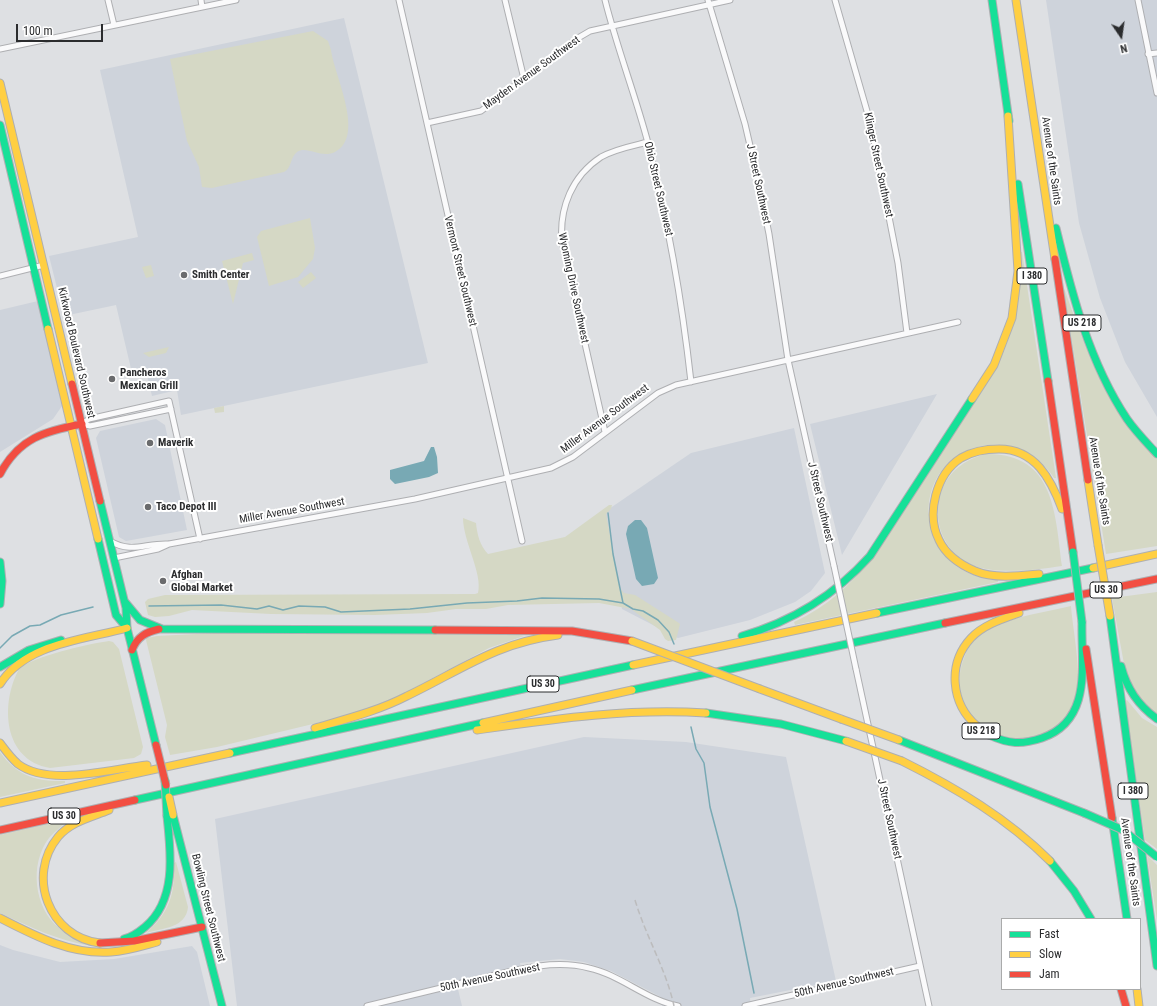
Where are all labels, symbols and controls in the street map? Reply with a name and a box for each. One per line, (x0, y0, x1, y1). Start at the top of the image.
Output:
scale bar (18, 16, 105, 42)
north arrow (1101, 16, 1141, 56)
text: 100 m (23, 24, 53, 38)
street label: Mayden Avenue Southwest (481, 33, 583, 113)
text: N (1119, 41, 1129, 55)
street label: Klinger Street Southwest (860, 111, 896, 219)
street label: Avenue of the Saints (1038, 116, 1064, 206)
street label: Ohio Street Southwest (641, 141, 675, 237)
street label: J Street Southwest (743, 143, 773, 225)
street label: Vermont Street Southwest (441, 214, 479, 328)
street label: Wyoming Drive Southwest (555, 232, 591, 344)
place label: Smith Center (192, 268, 249, 282)
road number: I 380 (1017, 268, 1047, 284)
marker: Smith Center (179, 270, 189, 280)
street label: Kirkwood Boulevard Southwest (54, 286, 98, 420)
road number: US 218 (1063, 315, 1101, 331)
place label: Pancheros Mexican Grill (120, 366, 178, 392)
marker: Pancheros Mexican Grill (107, 374, 117, 384)
street label: Miller Avenue Southwest (558, 382, 652, 456)
place label: Maverik (158, 436, 193, 450)
street label: Avenue of the Saints (1086, 436, 1112, 526)
marker: Maverik (145, 438, 155, 448)
street label: J Street Southwest (804, 461, 836, 543)
street label: Miller Avenue Southwest (238, 495, 346, 527)
place label: Taco Depot III (156, 500, 217, 514)
marker: Taco Depot III (143, 502, 153, 512)
place label: Afghan Global Market (171, 568, 233, 594)
marker: Afghan Global Market (158, 576, 168, 586)
road number: US 30 (1090, 582, 1122, 598)
road number: US 30 (527, 676, 559, 692)
road number: US 218 (962, 723, 1000, 739)
street label: J Street Southwest (874, 778, 904, 860)
road number: I 380 (1118, 783, 1148, 799)
road number: US 30 (48, 808, 80, 824)
street label: Avenue of the Saints (1117, 817, 1143, 907)
street label: Bowling Street Southwest (188, 853, 228, 963)
legend (1001, 918, 1141, 990)
text: Fast (1039, 927, 1059, 941)
text: Slow (1039, 947, 1062, 961)
street label: 50th Avenue Southwest (439, 961, 541, 995)
street label: 50th Avenue Southwest (793, 965, 895, 1001)
text: Jam (1039, 967, 1060, 981)

